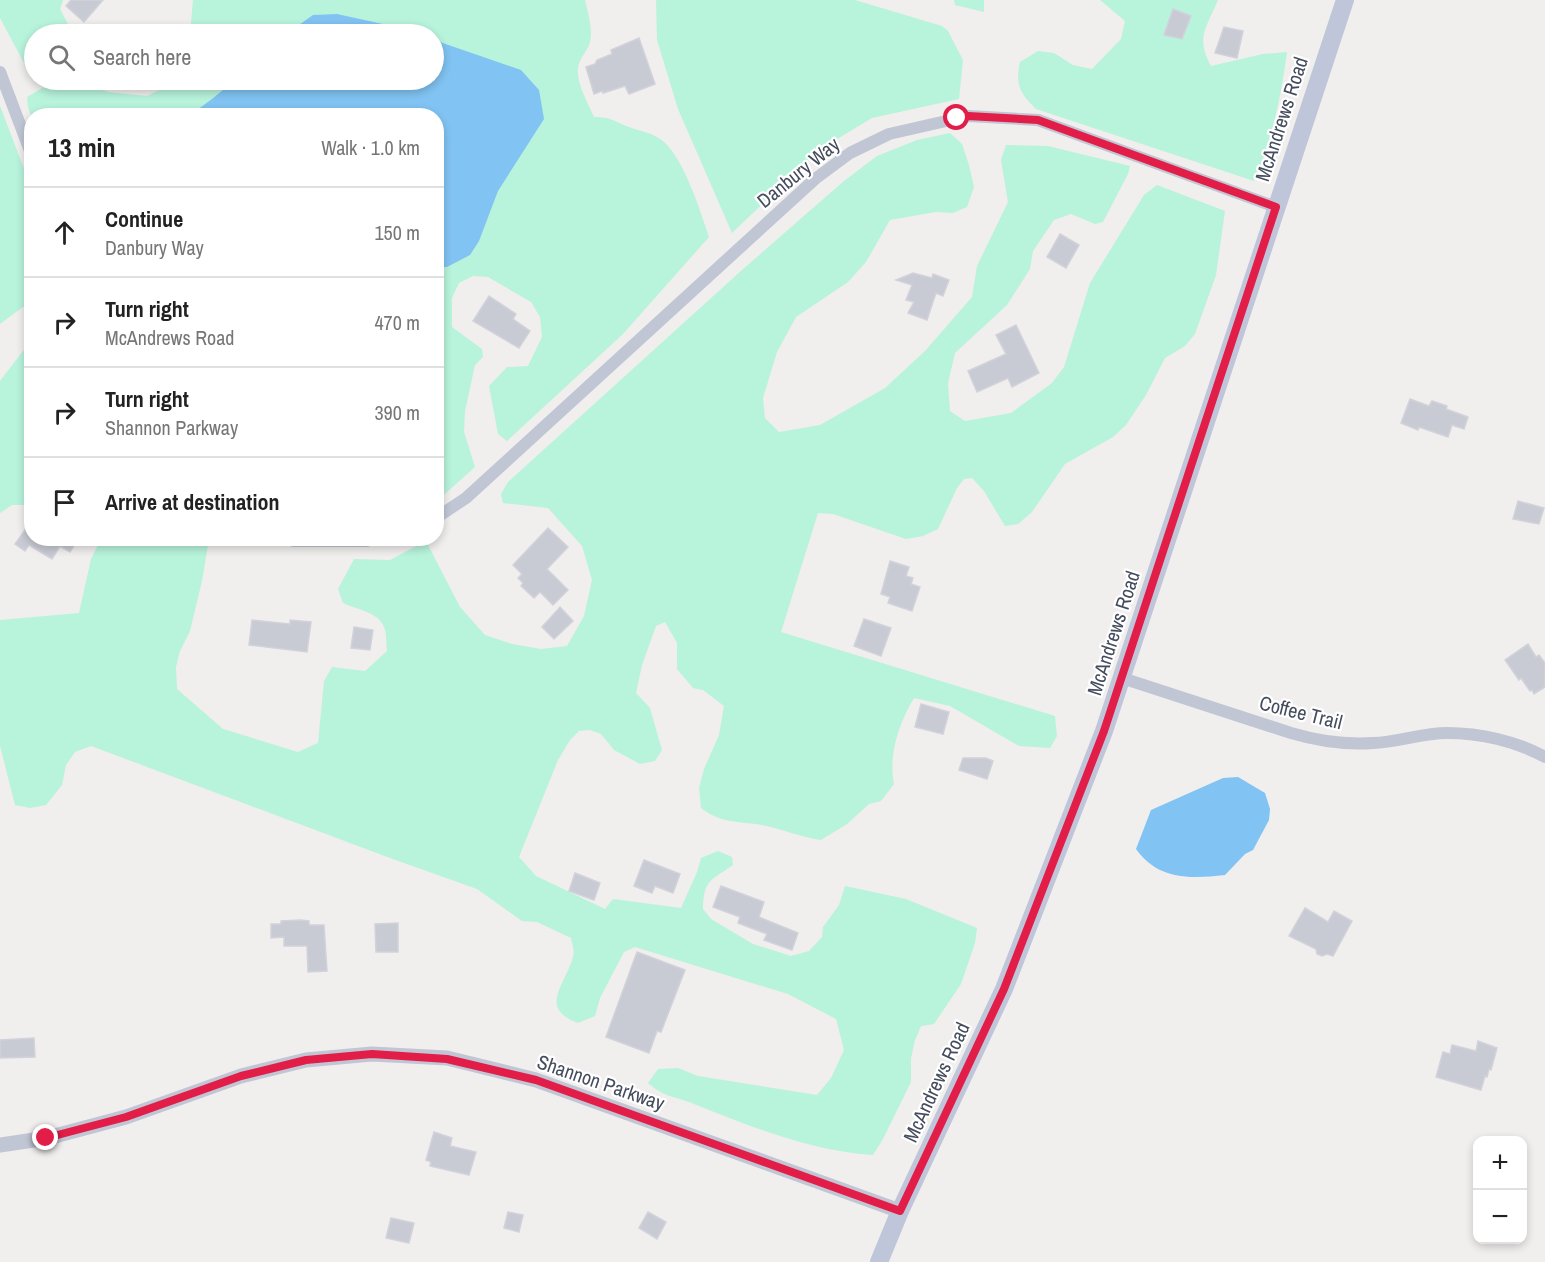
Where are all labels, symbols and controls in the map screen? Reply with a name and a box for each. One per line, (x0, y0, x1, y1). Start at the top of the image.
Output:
search box (24, 24, 444, 90)
icon: search (45, 41, 78, 74)
text: Search here (93, 42, 191, 72)
street label: McAndrews Road (1248, 53, 1314, 185)
route start (943, 104, 969, 130)
text: 13 min (48, 130, 116, 165)
street label: Danbury Way (751, 130, 845, 214)
text: Walk · 1.0 km (321, 134, 420, 161)
text: Continue (105, 204, 183, 234)
icon: ahead (48, 216, 81, 249)
text: 150 m (374, 219, 420, 246)
text: Danbury Way (105, 234, 204, 261)
text: Turn right (105, 294, 189, 324)
icon: right (48, 306, 81, 339)
text: 470 m (374, 309, 420, 336)
text: McAndrews Road (105, 324, 234, 351)
text: Turn right (105, 384, 189, 414)
icon: right (48, 396, 81, 429)
text: 390 m (374, 399, 420, 426)
text: Shannon Parkway (105, 414, 238, 441)
icon: arrive (48, 486, 81, 519)
text: Arrive at destination (105, 487, 279, 517)
street label: McAndrews Road (1080, 567, 1146, 699)
street label: Coffee Trail (1257, 689, 1345, 735)
street label: McAndrews Road (896, 1018, 976, 1146)
street label: Shannon Parkway (534, 1048, 669, 1117)
route end (32, 1124, 58, 1150)
map controls (1473, 1136, 1527, 1244)
button: + (1473, 1136, 1527, 1190)
button: − (1473, 1190, 1527, 1244)

